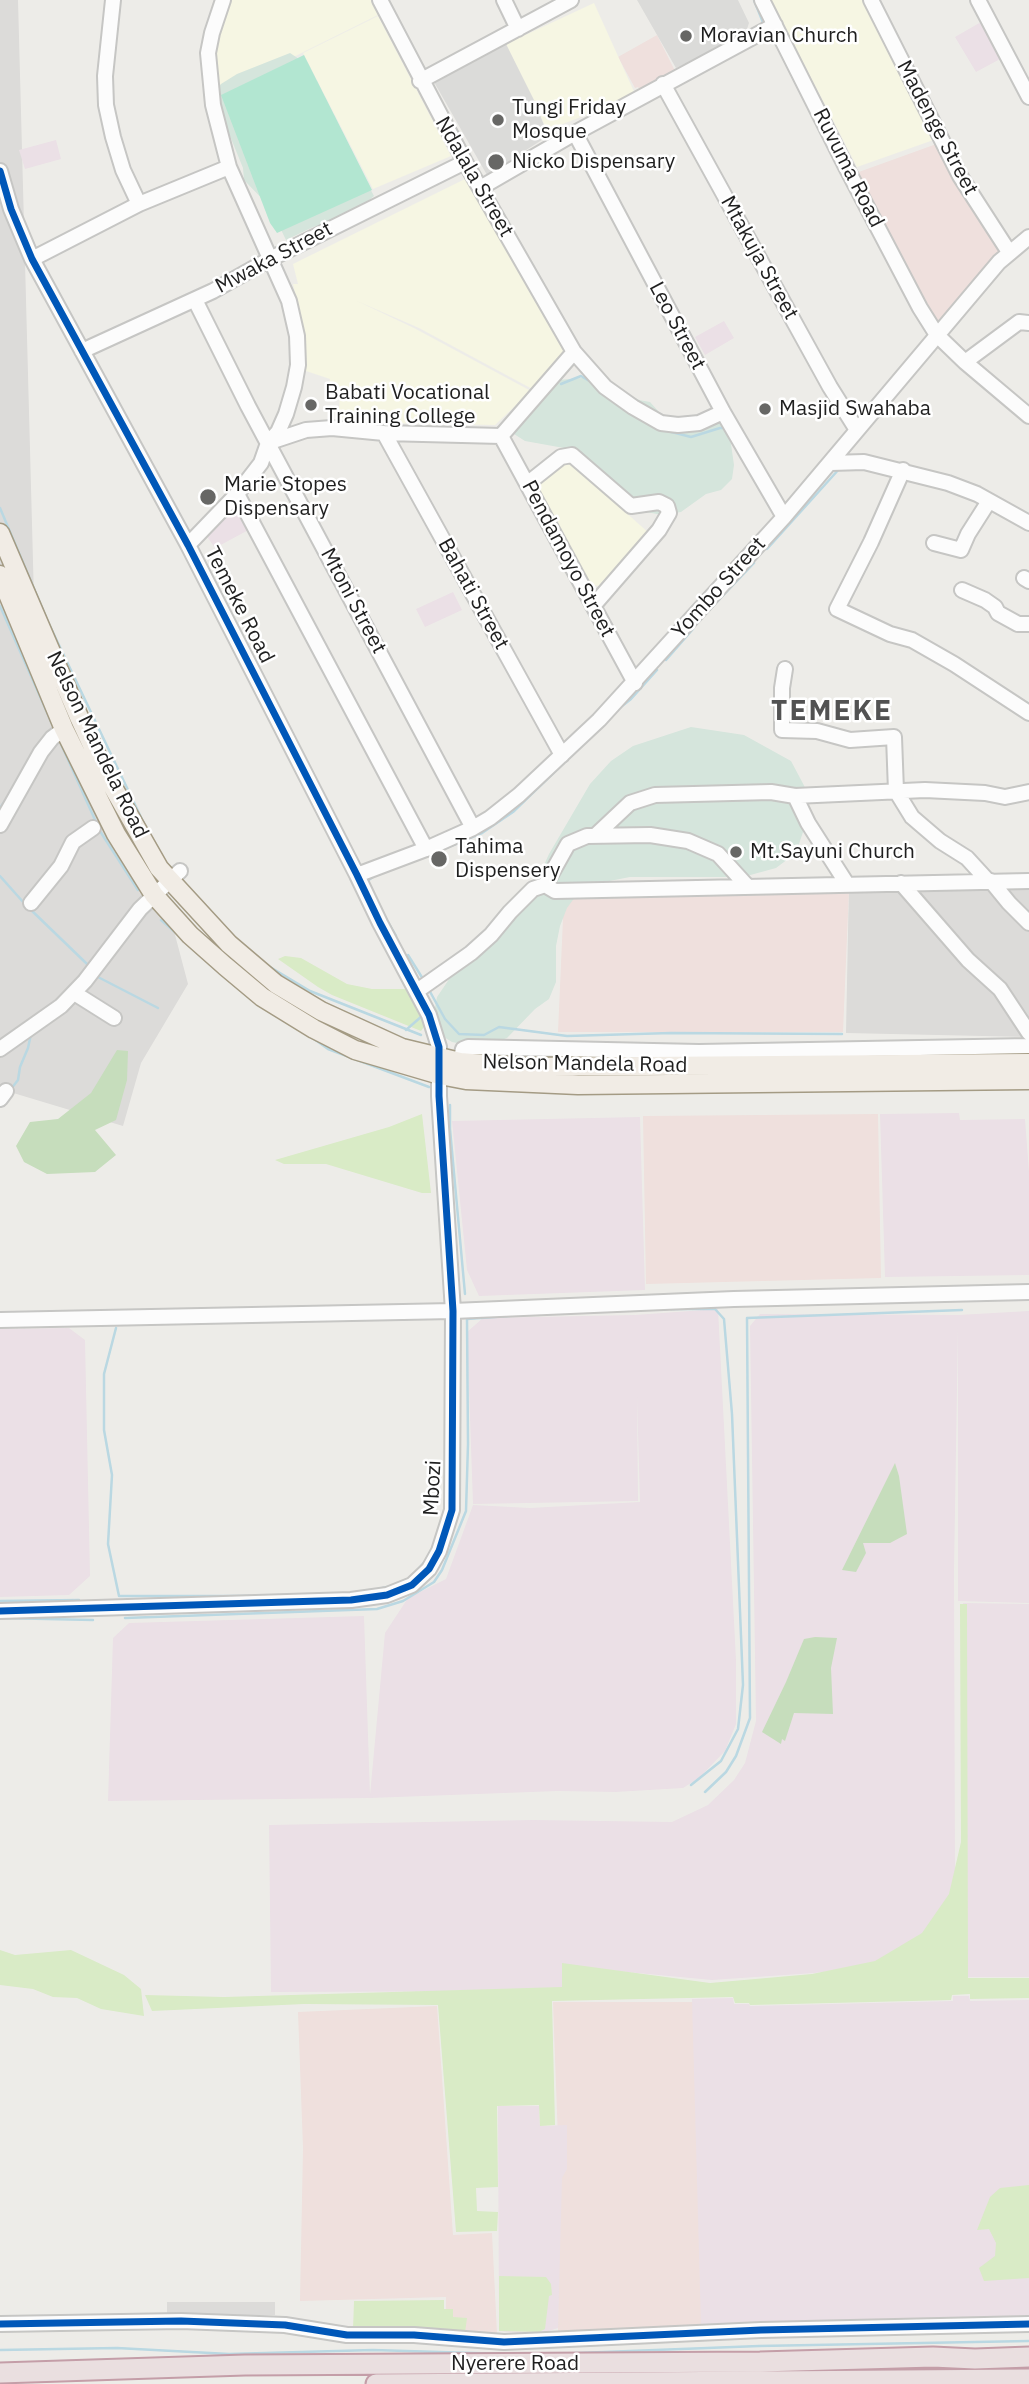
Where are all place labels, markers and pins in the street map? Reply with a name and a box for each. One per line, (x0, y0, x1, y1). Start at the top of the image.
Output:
place label: Moravian Church (700, 23, 858, 49)
marker: Moravian Church (678, 28, 694, 44)
place label: Tungi Friday Mosque (512, 95, 626, 145)
marker: Tungi Friday Mosque (490, 112, 506, 128)
place label: Nicko Dispensary (512, 149, 675, 175)
marker: Nicko Dispensary (486, 152, 506, 172)
place label: Babati Vocational Training College (325, 380, 490, 430)
place label: Masjid Swahaba (779, 396, 931, 422)
marker: Babati Vocational Training College (303, 397, 319, 413)
marker: Masjid Swahaba (757, 401, 773, 417)
place label: Marie Stopes Dispensary (224, 472, 347, 522)
marker: Marie Stopes Dispensary (198, 487, 218, 507)
place label: Tahima Dispensery (455, 834, 560, 884)
place label: Mt.Sayuni Church (750, 839, 915, 865)
marker: Mt.Sayuni Church (728, 844, 744, 860)
marker: Tahima Dispensery (429, 849, 449, 869)

